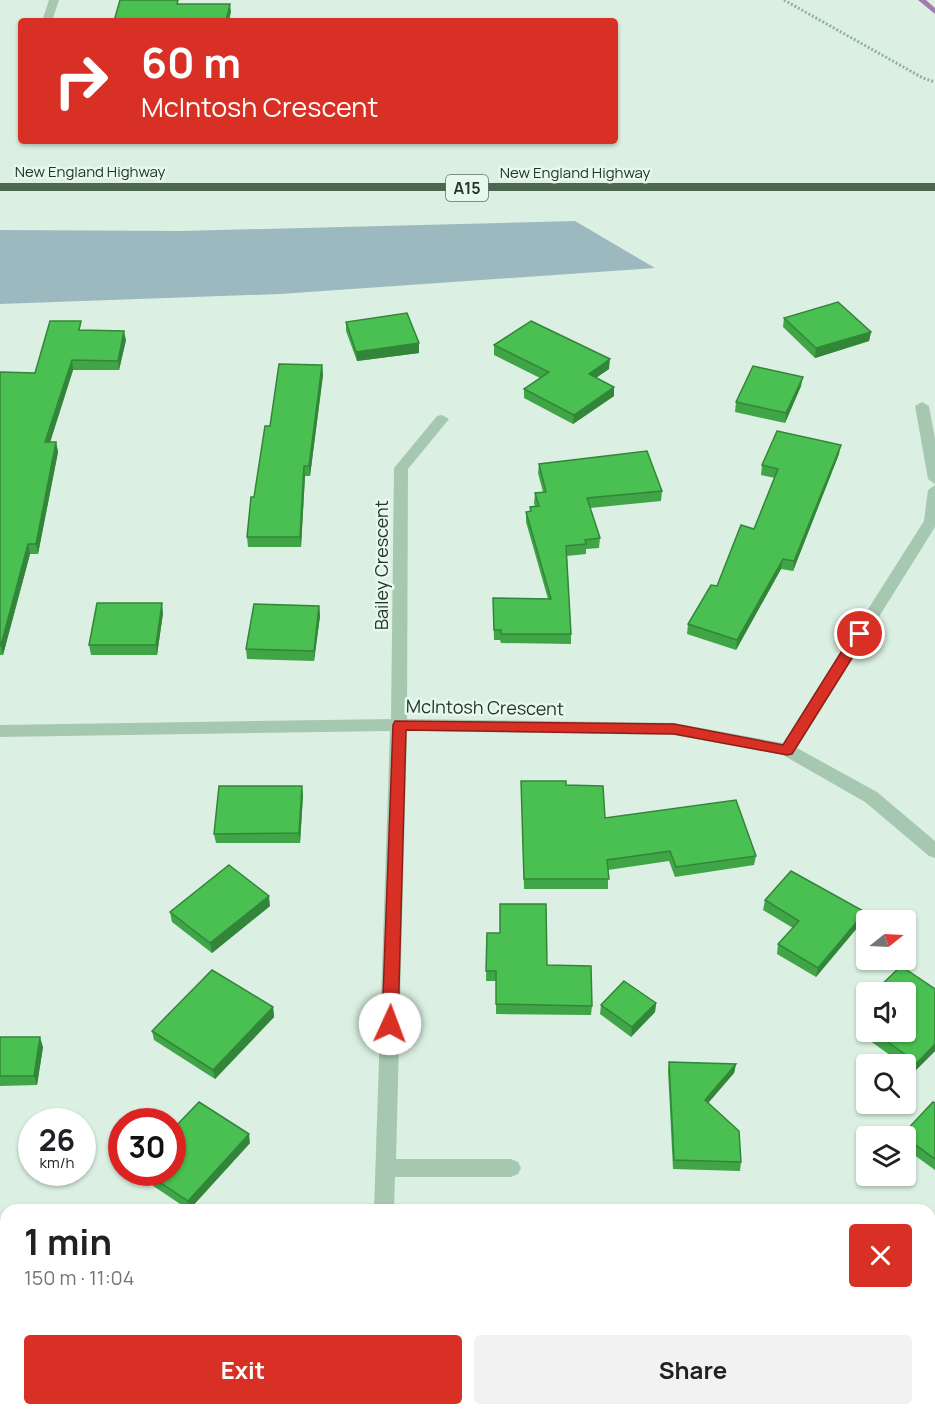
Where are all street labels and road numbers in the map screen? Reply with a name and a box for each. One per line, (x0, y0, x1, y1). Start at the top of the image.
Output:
street label: New England Highway (15, 161, 165, 182)
street label: New England Highway (500, 162, 650, 183)
road number: A15 (446, 175, 488, 201)
street label: Bailey Crescent (369, 500, 393, 630)
street label: McIntosh Crescent (406, 694, 564, 720)

